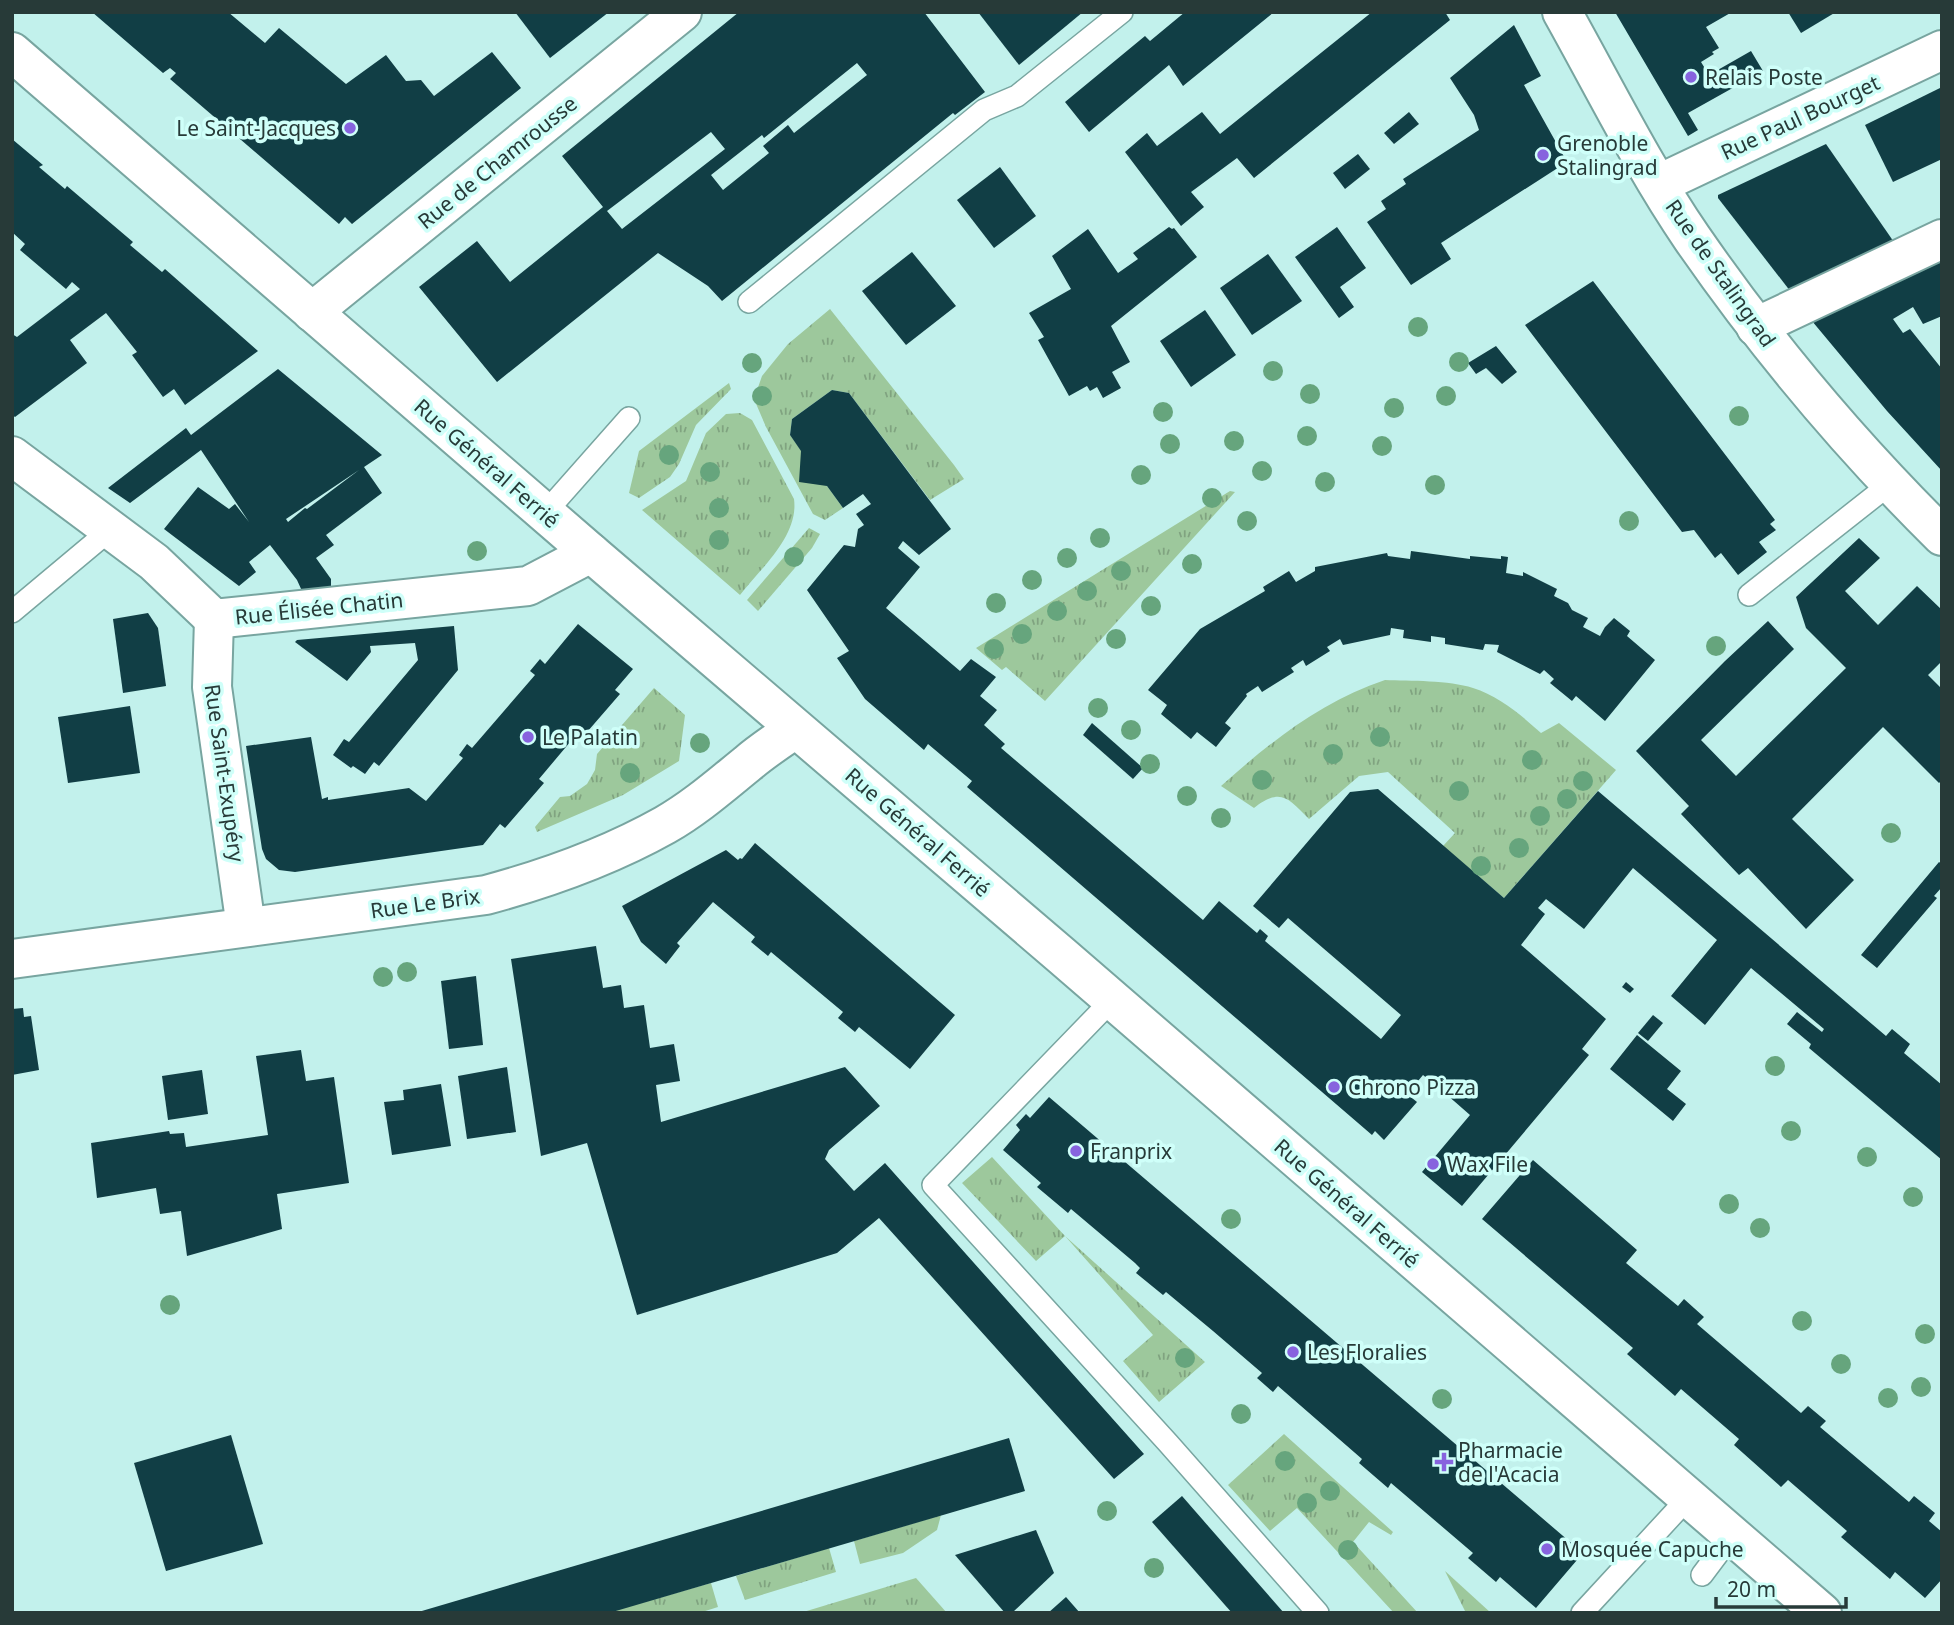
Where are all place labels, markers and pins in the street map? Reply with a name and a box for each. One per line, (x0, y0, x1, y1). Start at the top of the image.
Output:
place label: Relais Poste (1705, 63, 1823, 91)
marker: Relais Poste (1683, 69, 1699, 85)
place label: Le Saint-Jacques (176, 114, 336, 142)
marker: Le Saint-Jacques (342, 120, 358, 136)
place label: Grenoble Stalingrad (1557, 129, 1658, 181)
marker: Grenoble Stalingrad (1535, 147, 1551, 163)
place label: Le Palatin (542, 723, 638, 751)
marker: Le Palatin (520, 729, 536, 745)
place label: Chrono Pizza (1348, 1073, 1476, 1101)
marker: Chrono Pizza (1326, 1079, 1342, 1095)
place label: Franprix (1090, 1137, 1172, 1165)
marker: Franprix (1068, 1143, 1084, 1159)
place label: Wax File (1447, 1150, 1528, 1178)
marker: Wax File (1425, 1156, 1441, 1172)
place label: Les Floralies (1307, 1338, 1427, 1366)
marker: Les Floralies (1285, 1344, 1301, 1360)
place label: Pharmacie de l'Acacia (1458, 1436, 1563, 1488)
marker: Pharmacie de l'Acacia (1436, 1454, 1452, 1470)
place label: Mosquée Capuche (1561, 1535, 1744, 1563)
marker: Mosquée Capuche (1539, 1541, 1555, 1557)

